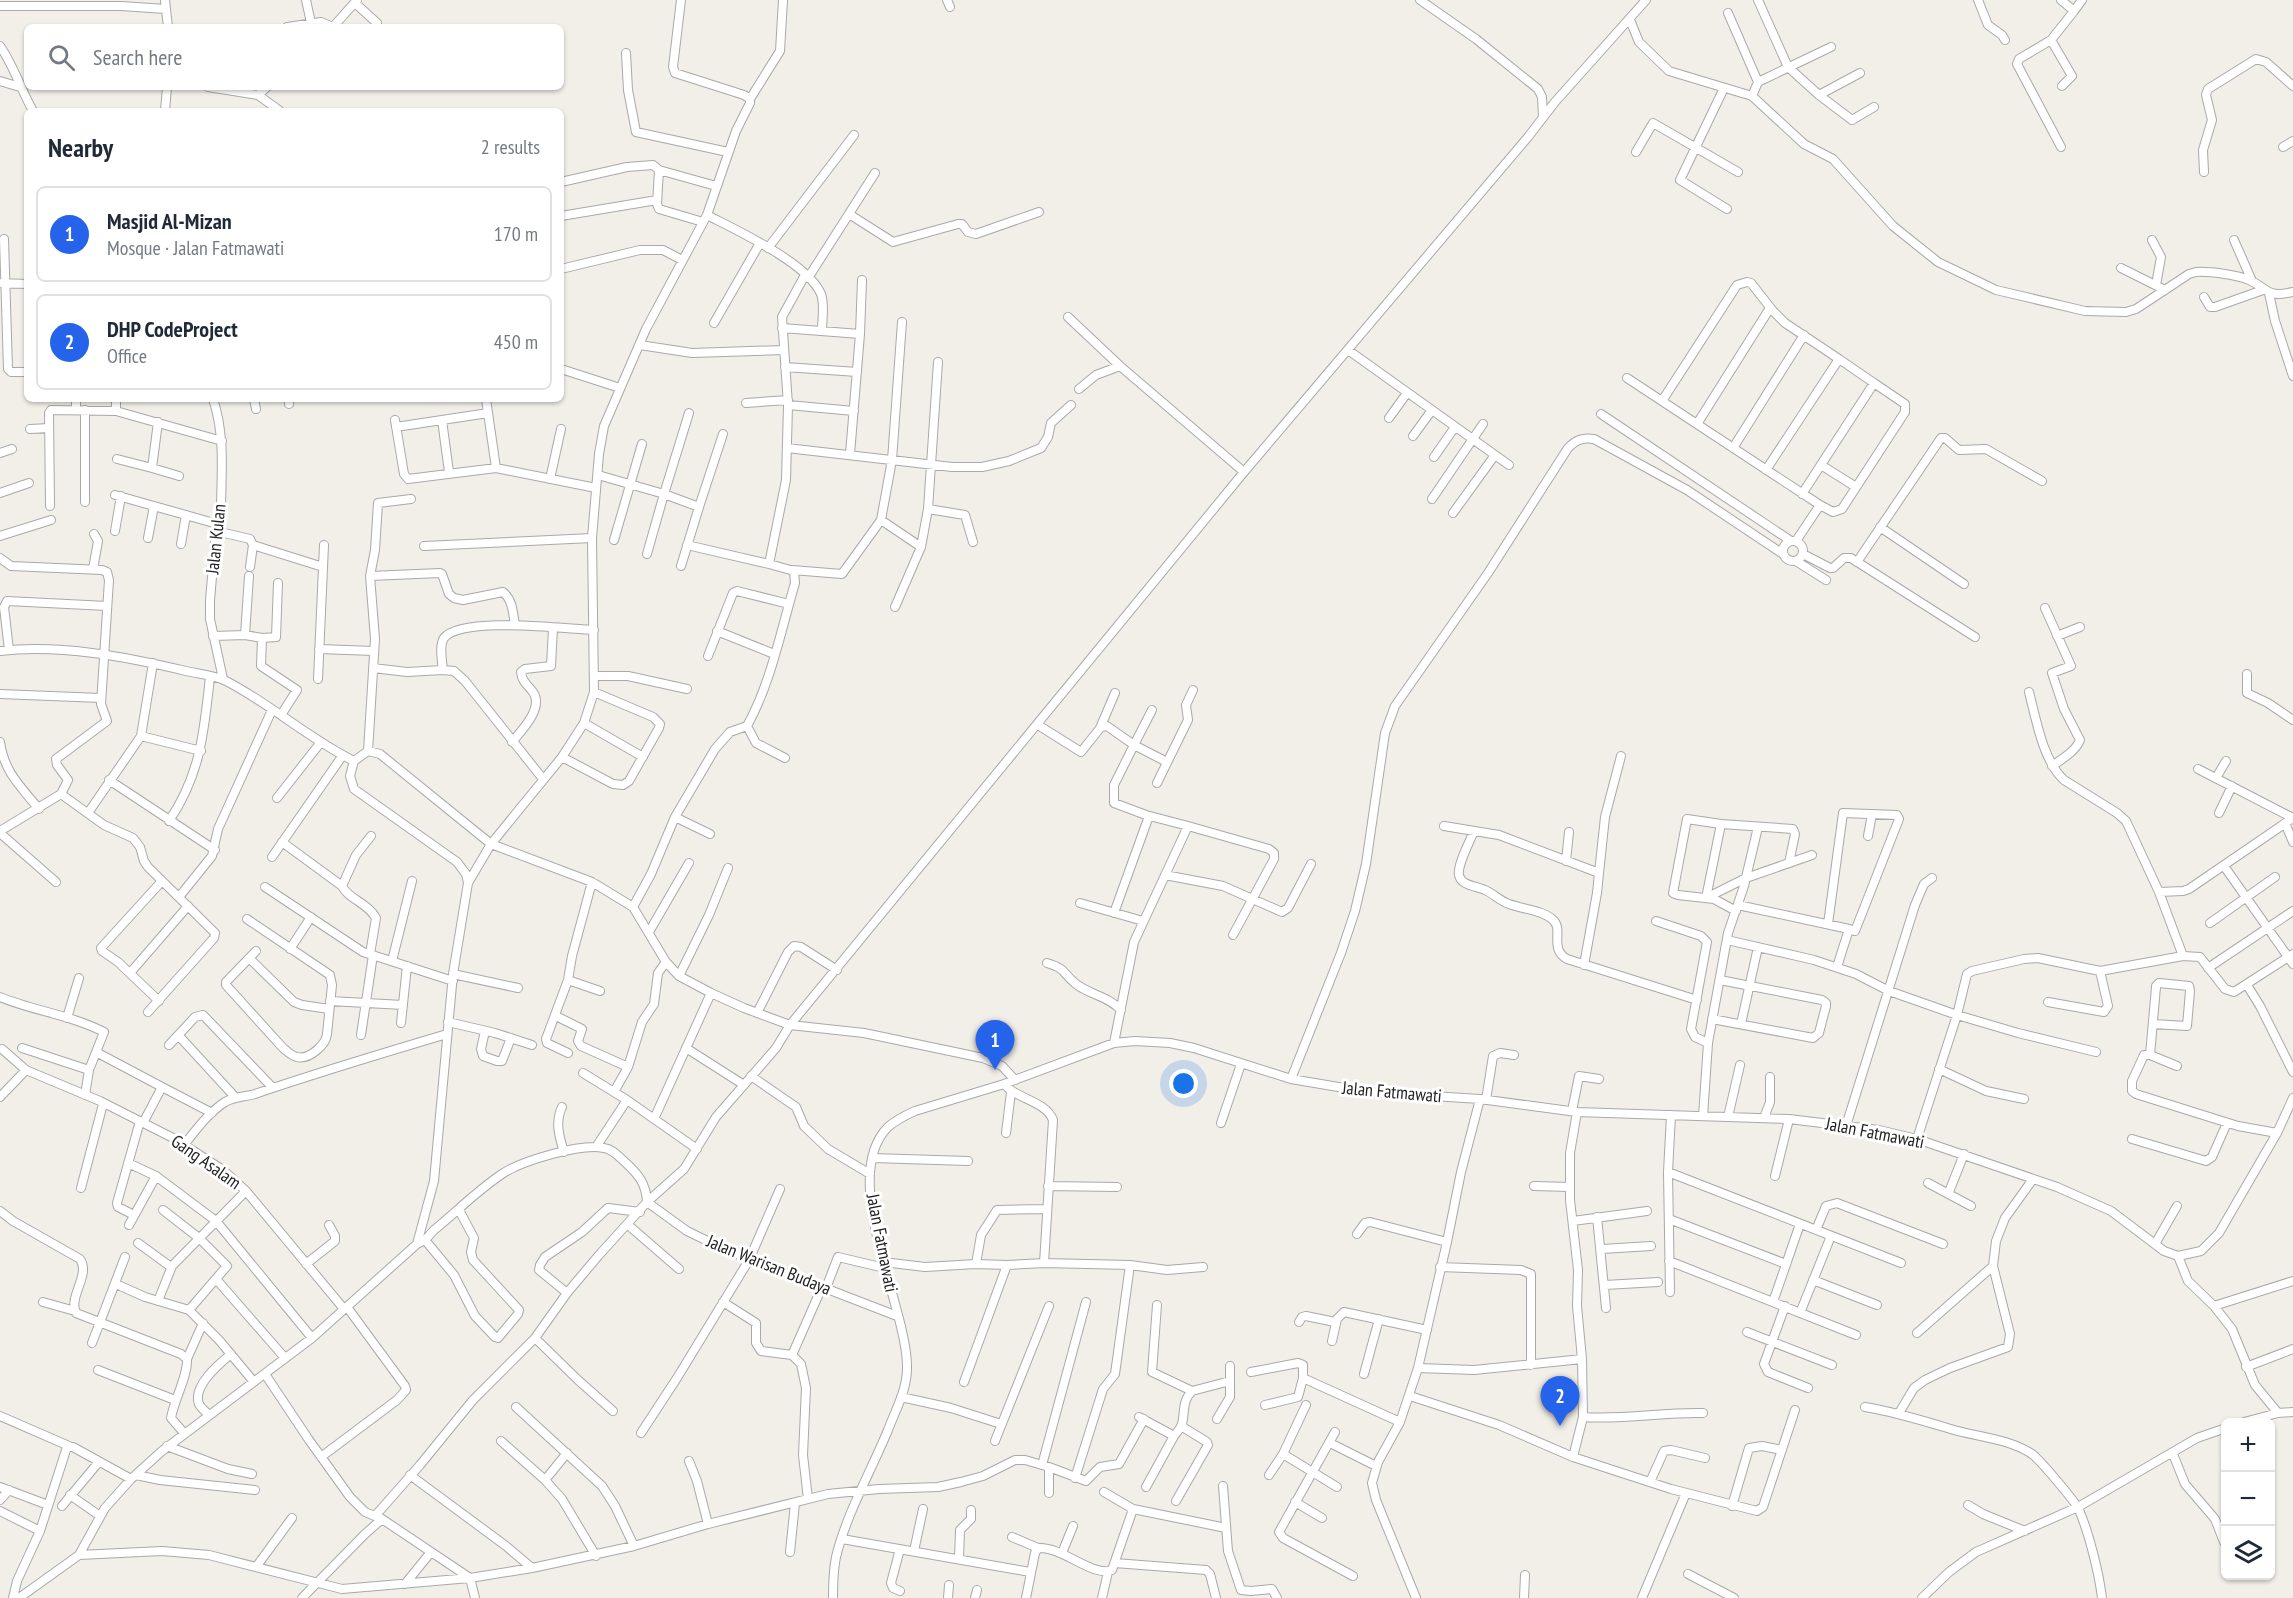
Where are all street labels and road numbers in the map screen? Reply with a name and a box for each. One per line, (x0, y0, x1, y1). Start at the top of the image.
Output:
street label: Jalan Kulan (200, 503, 231, 576)
street label: Jalan Fatmawati (1340, 1076, 1443, 1107)
street label: Jalan Fatmawati (1823, 1112, 1926, 1153)
street label: Gang Asalam (167, 1129, 246, 1194)
street label: Jalan Fatmawati (861, 1191, 903, 1294)
street label: Jalan Warisan Budaya (703, 1229, 835, 1300)

